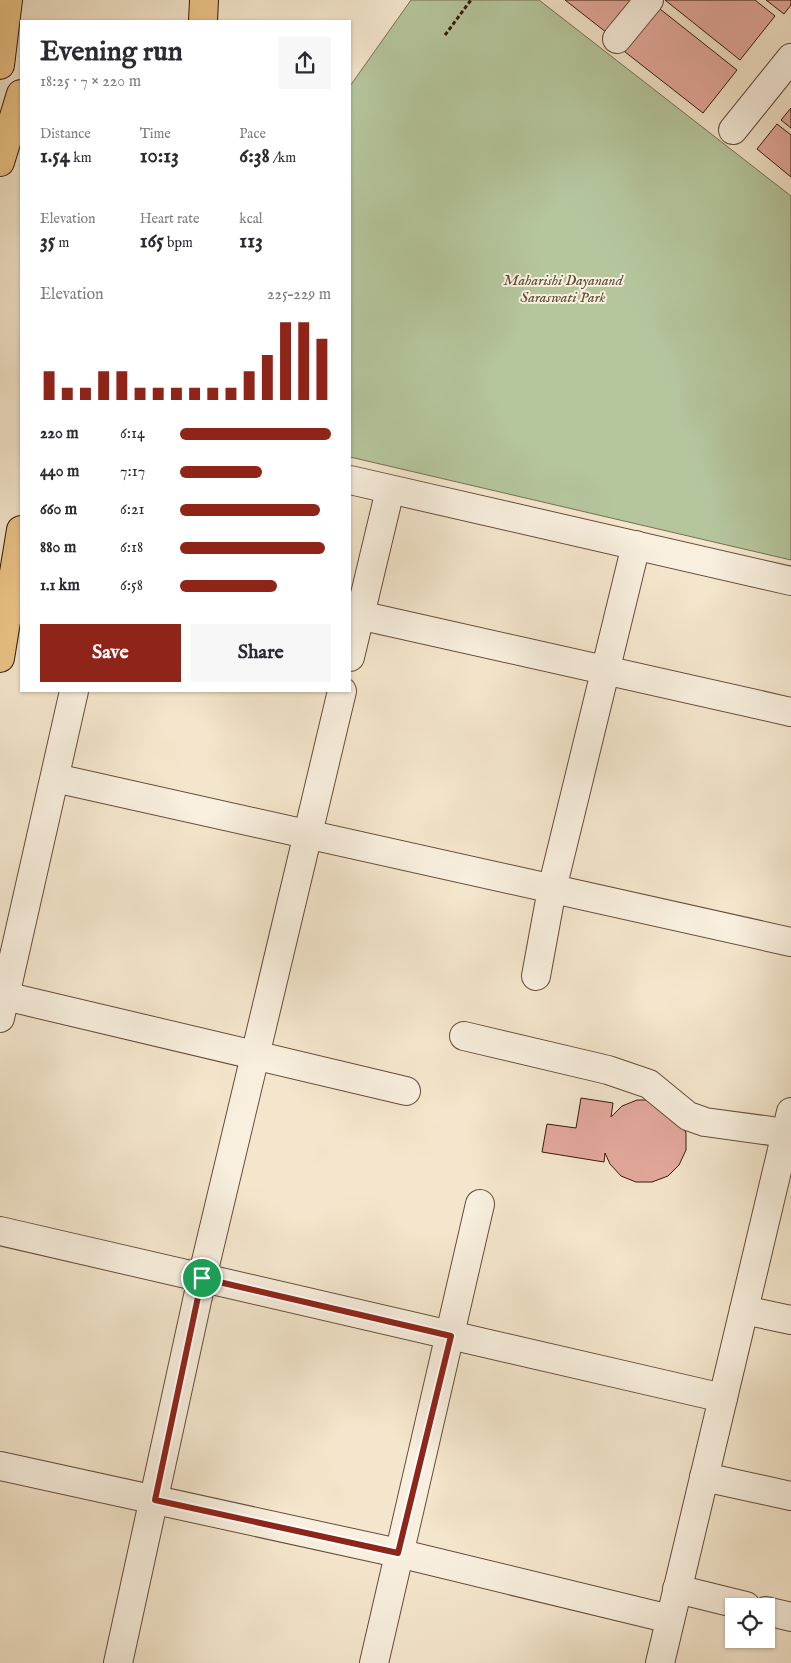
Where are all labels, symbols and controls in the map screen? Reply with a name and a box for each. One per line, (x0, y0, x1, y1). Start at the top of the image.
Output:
text: Evening run (40, 35, 183, 70)
button: share (279, 37, 331, 89)
text: 18:25 · 7 × 220 m (40, 72, 141, 92)
text: Distance (40, 125, 91, 143)
text: Time (140, 125, 171, 143)
text: Pace (239, 125, 266, 143)
text: 1.54 (40, 143, 70, 170)
text: 10:13 (140, 143, 179, 170)
text: 6:38 (239, 143, 270, 170)
text: km (70, 149, 92, 167)
text: /km (270, 149, 296, 167)
text: Elevation (40, 210, 96, 228)
text: Heart rate (140, 210, 199, 228)
text: kcal (239, 210, 263, 228)
text: 35 (40, 228, 55, 255)
text: 165 (140, 228, 164, 255)
text: 113 (239, 228, 263, 255)
text: m (55, 234, 69, 252)
text: bpm (164, 234, 193, 252)
park label: Maharishi Dayanand Saraswati Park (503, 271, 624, 307)
text: Elevation (40, 285, 103, 305)
text: 225–229 m (267, 285, 331, 305)
text: 220 m (40, 424, 79, 444)
text: 6:14 (120, 424, 145, 444)
text: 440 m (40, 462, 79, 482)
text: 7:17 (120, 462, 145, 482)
text: 660 m (40, 500, 77, 520)
text: 6:21 (120, 500, 144, 520)
text: 880 m (40, 538, 76, 558)
text: 6:18 (120, 538, 143, 558)
text: 1.1 km (40, 576, 80, 596)
text: 6:58 (120, 576, 143, 596)
button: Save (40, 624, 181, 682)
button: Share (191, 624, 331, 682)
pin (181, 1257, 223, 1299)
icon: arrive (188, 1264, 216, 1292)
map controls (725, 1598, 775, 1648)
button: locate (725, 1598, 775, 1648)

